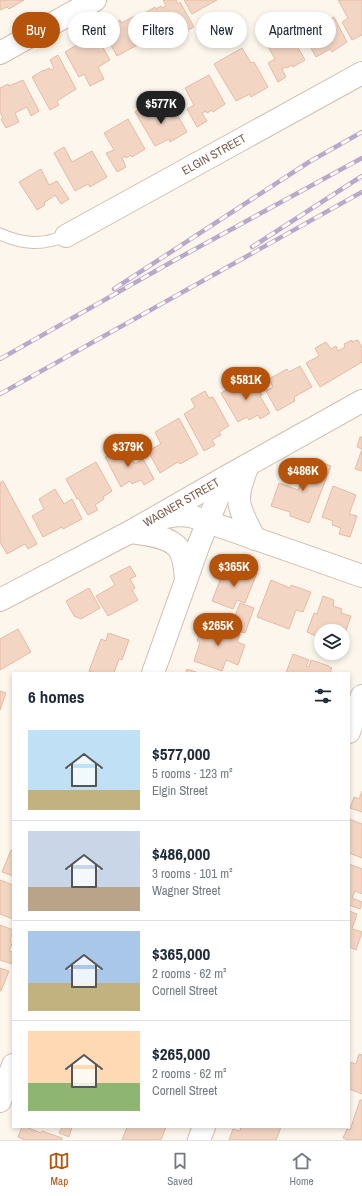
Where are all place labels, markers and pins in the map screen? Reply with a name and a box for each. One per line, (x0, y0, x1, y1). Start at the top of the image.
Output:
pin: $577K (133, 91, 189, 125)
pin: $581K (218, 367, 274, 401)
pin: $379K (100, 434, 156, 468)
pin: $486K (275, 458, 331, 492)
pin: $365K (206, 554, 262, 588)
pin: $265K (190, 613, 246, 647)

